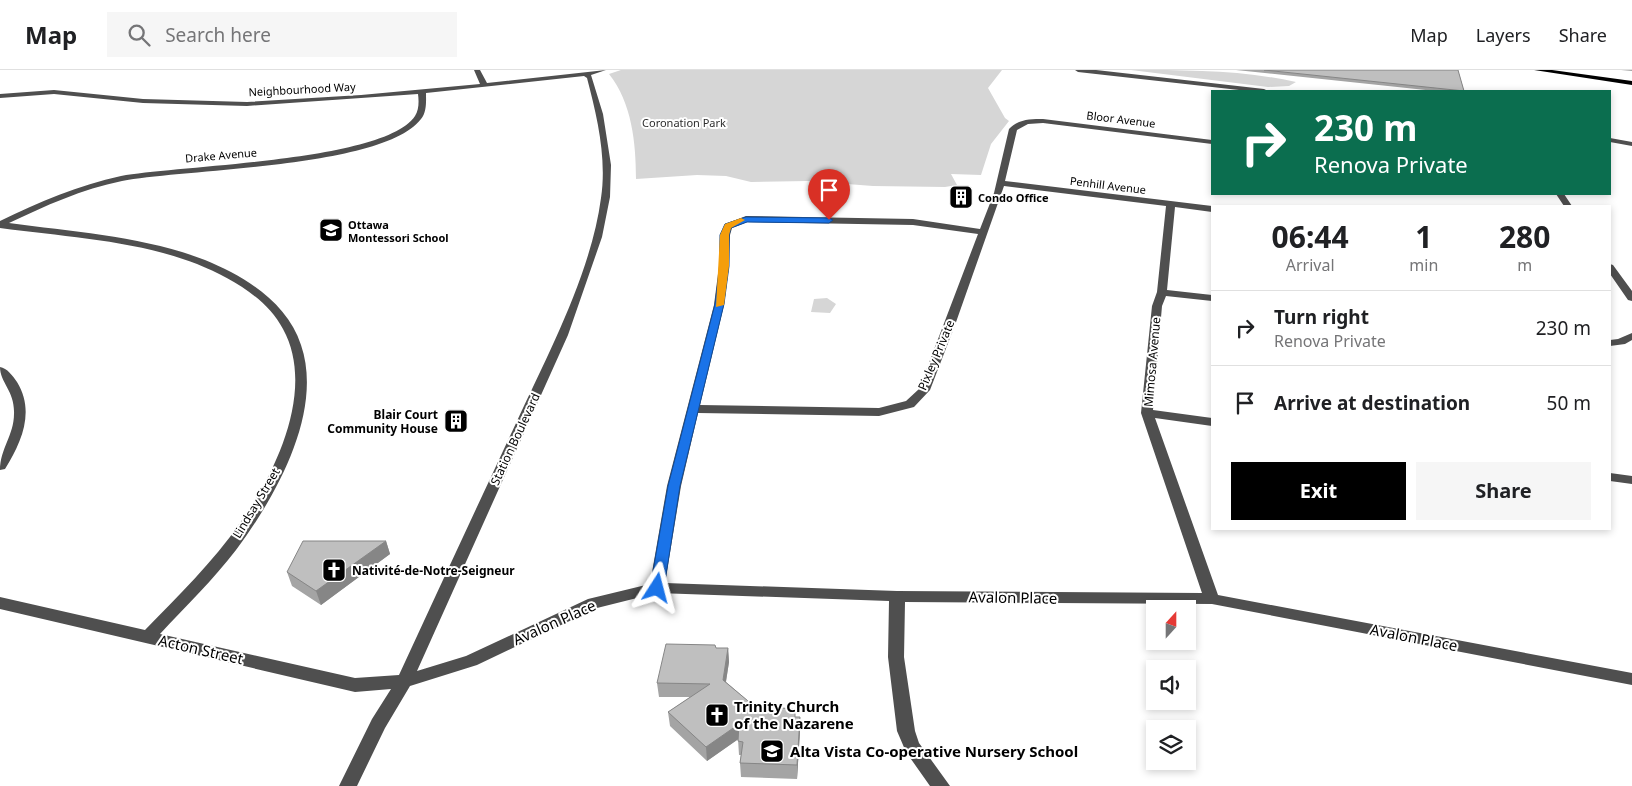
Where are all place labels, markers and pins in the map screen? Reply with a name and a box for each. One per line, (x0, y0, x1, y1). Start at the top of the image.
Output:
pin (808, 169, 850, 220)
building icon: Condo Office (948, 184, 974, 210)
place label: Condo Office (978, 190, 1049, 205)
school or university icon: Ottawa Montessori School (318, 217, 344, 243)
place label: Ottawa Montessori School (348, 217, 449, 245)
place label: Blair Court Community House (327, 406, 438, 437)
building icon: Blair Court Community House (443, 408, 469, 434)
church icon: Nativité-de-Notre-Seigneur (321, 557, 347, 583)
place label: Nativité-de-Notre-Seigneur (352, 562, 515, 579)
place label: Trinity Church of the Nazarene (734, 696, 854, 733)
church icon: Trinity Church of the Nazarene (704, 702, 730, 728)
school or university icon: Alta Vista Co-operative Nursery School (759, 738, 785, 764)
place label: Alta Vista Co-operative Nursery School (790, 741, 1078, 761)

